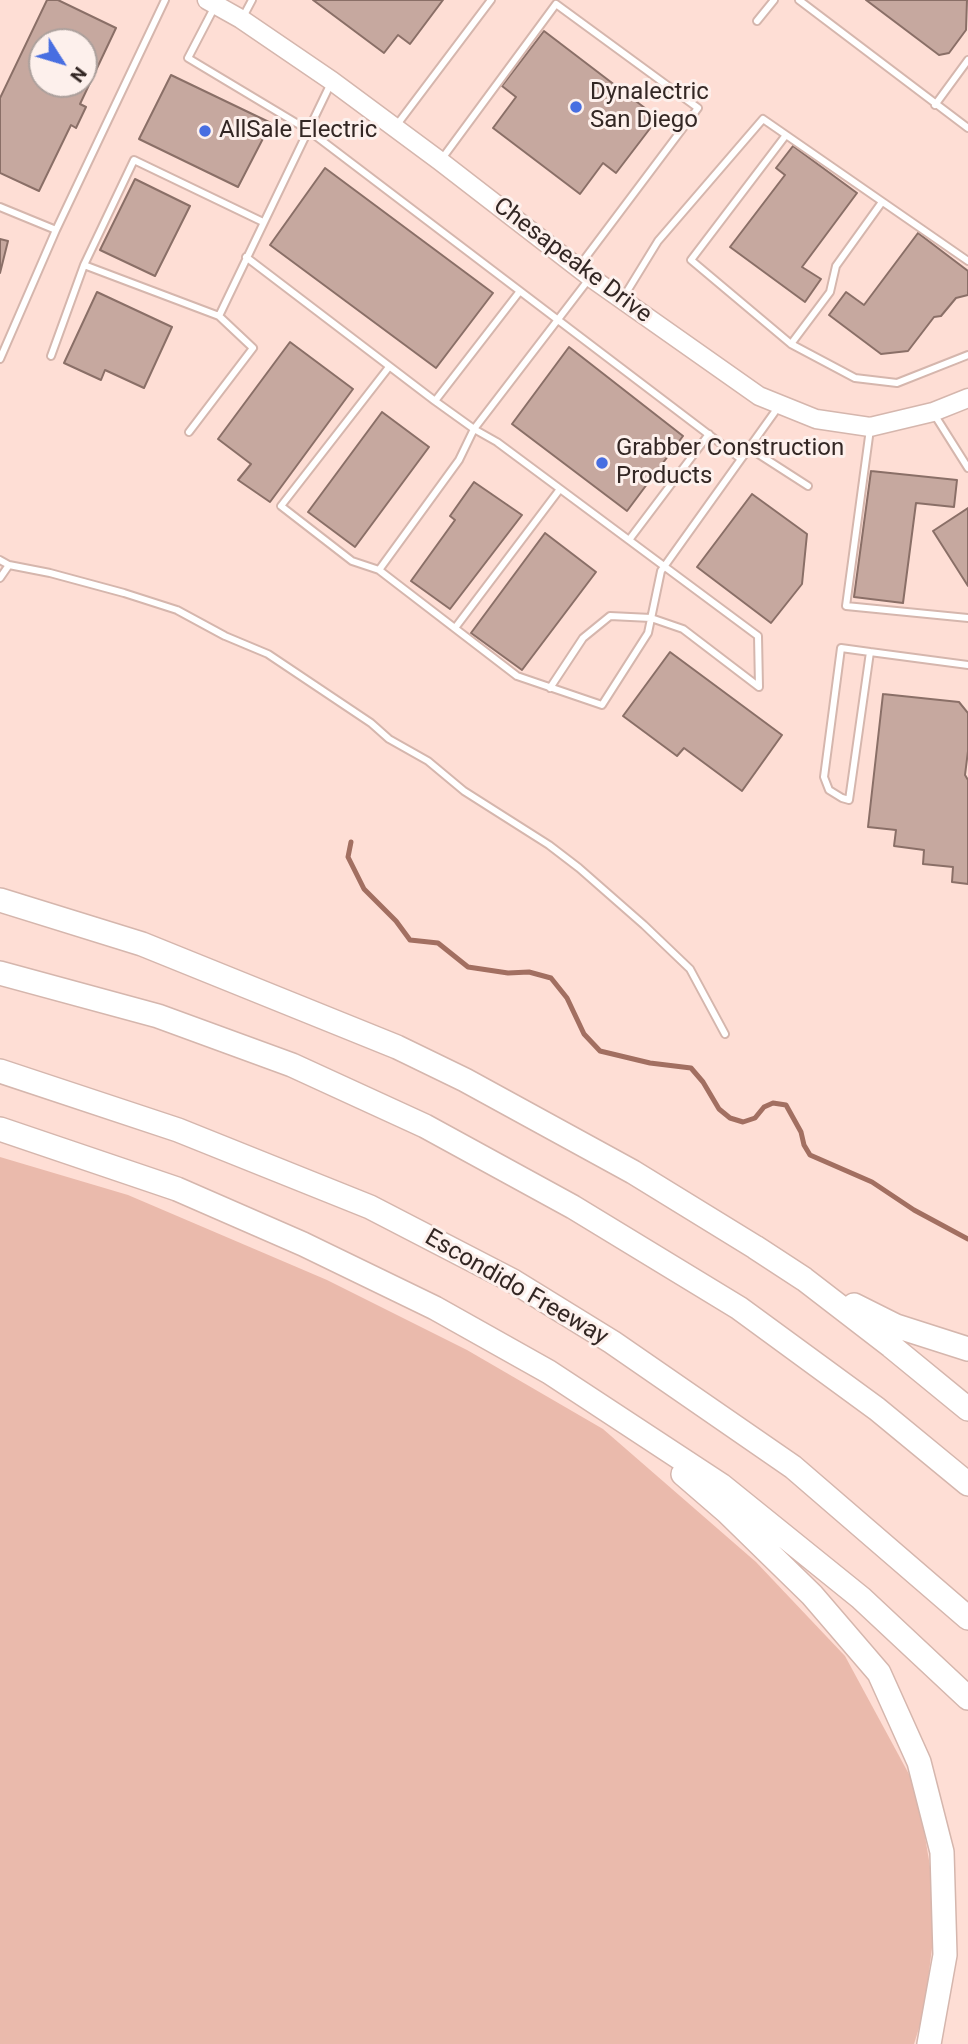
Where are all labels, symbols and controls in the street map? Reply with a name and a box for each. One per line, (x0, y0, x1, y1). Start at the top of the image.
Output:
north arrow (28, 28, 98, 98)
text: N (65, 62, 92, 87)
place label: Dynalectric San Diego (590, 79, 709, 135)
marker: Dynalectric San Diego (568, 99, 584, 115)
place label: AllSale Electric (219, 117, 377, 145)
marker: AllSale Electric (197, 123, 213, 139)
street label: Chesapeake Drive (487, 192, 657, 330)
place label: Grabber Construction Products (616, 435, 844, 491)
marker: Grabber Construction Products (594, 455, 610, 471)
street label: Escondido Freeway (419, 1224, 613, 1352)

